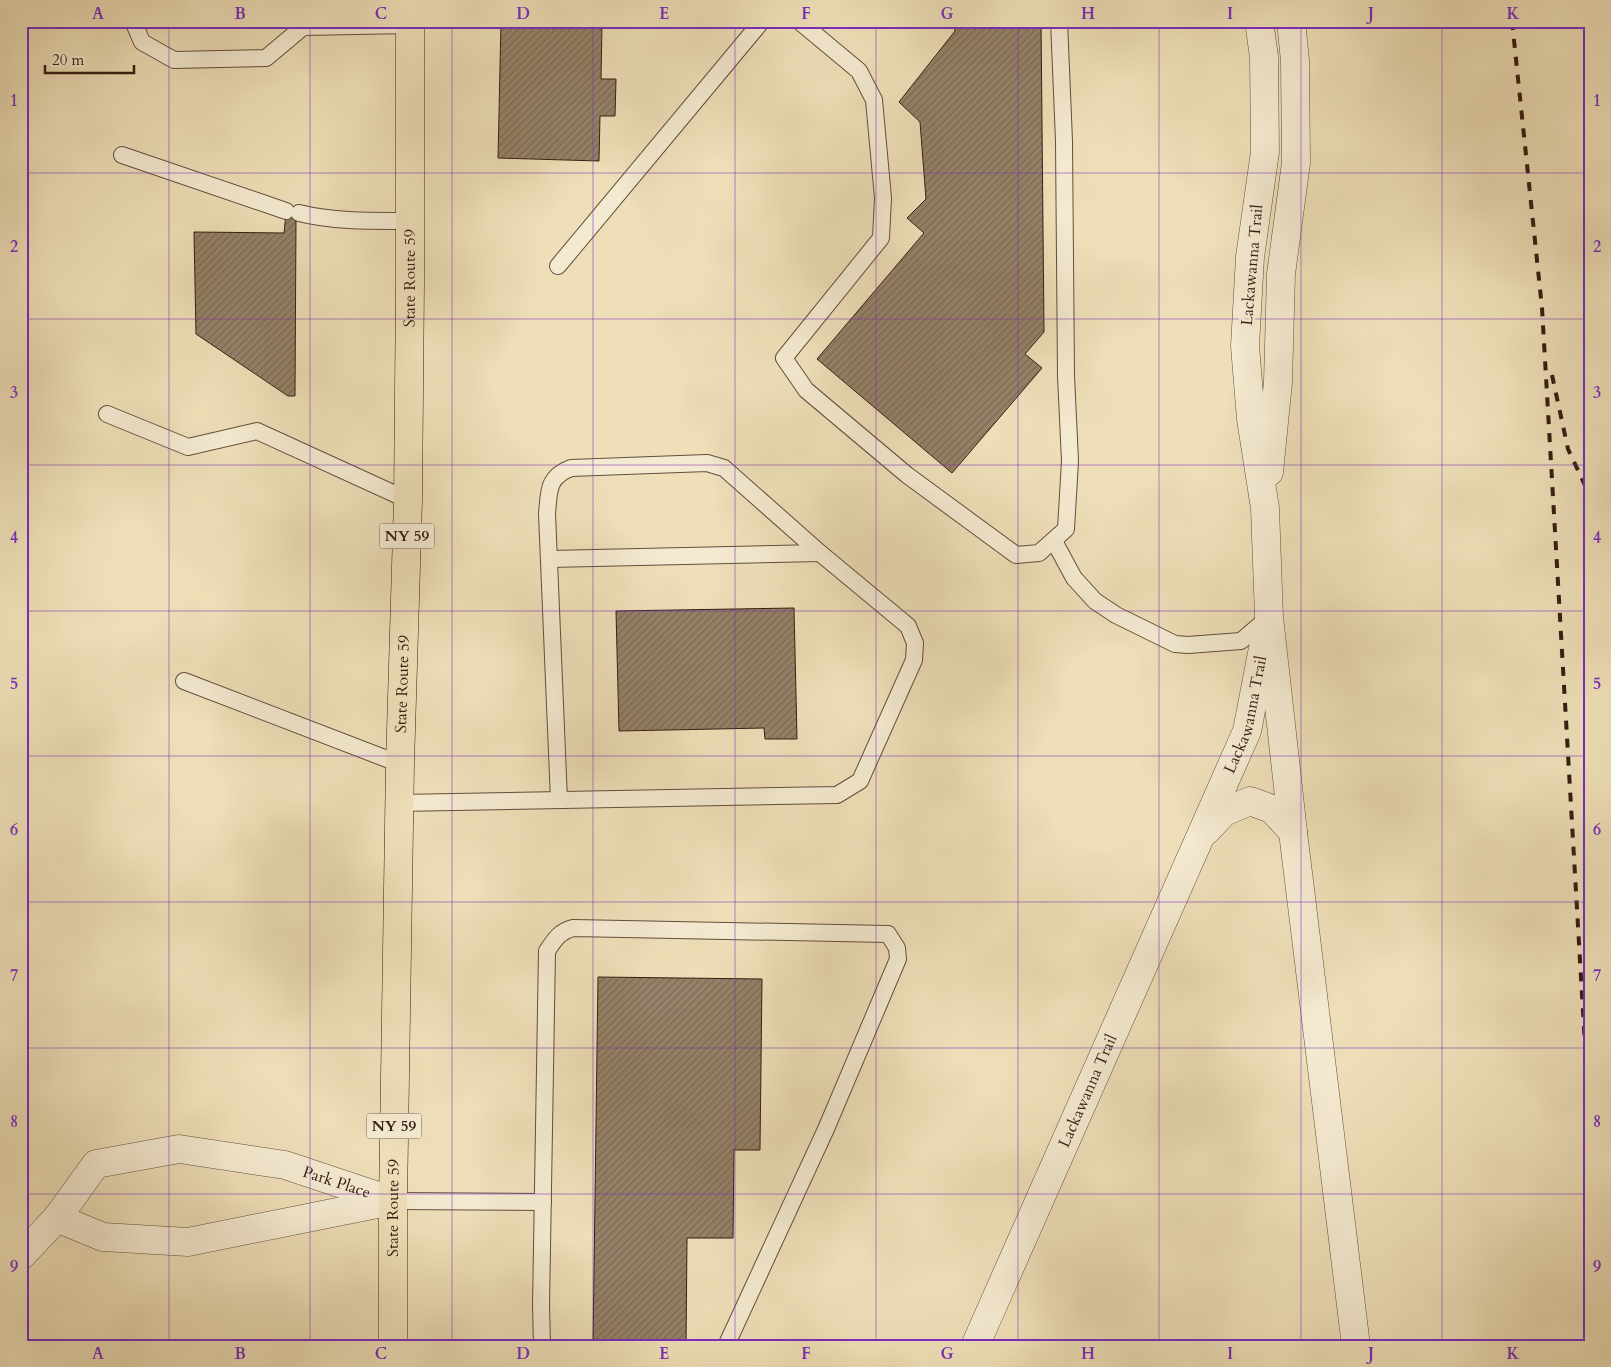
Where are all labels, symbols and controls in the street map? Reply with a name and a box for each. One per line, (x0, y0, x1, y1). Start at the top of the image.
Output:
text: A (92, 3, 104, 25)
text: B (234, 3, 246, 25)
text: C (375, 3, 387, 25)
text: D (516, 3, 530, 25)
text: E (659, 3, 669, 25)
text: F (801, 3, 811, 25)
text: G (940, 3, 954, 25)
text: H (1081, 3, 1095, 25)
text: I (1227, 3, 1233, 25)
text: J (1366, 3, 1374, 25)
text: K (1507, 3, 1520, 25)
scale bar (45, 42, 134, 74)
text: 20 m (52, 50, 84, 70)
text: 1 (10, 90, 18, 112)
text: 1 (1593, 90, 1601, 112)
street label: Lackawanna Trail (1236, 203, 1268, 327)
street label: State Route 59 (399, 229, 421, 327)
text: 2 (10, 236, 18, 258)
text: 2 (1593, 236, 1601, 258)
text: 3 (10, 382, 18, 404)
text: 3 (1593, 382, 1601, 404)
road number: NY 59 (380, 524, 434, 548)
text: 4 (10, 527, 18, 549)
text: 4 (1593, 527, 1601, 549)
street label: State Route 59 (390, 635, 415, 733)
street label: Lackawanna Trail (1219, 654, 1272, 777)
text: 5 (10, 673, 18, 695)
text: 5 (1593, 673, 1601, 695)
text: 6 (10, 819, 18, 841)
text: 6 (1593, 819, 1601, 841)
text: 7 (10, 965, 18, 987)
text: 7 (1593, 965, 1601, 987)
street label: Lackawanna Trail (1053, 1031, 1123, 1151)
text: 8 (10, 1111, 18, 1133)
text: 8 (1593, 1111, 1601, 1133)
road number: NY 59 (366, 1114, 422, 1138)
street label: State Route 59 (382, 1159, 405, 1257)
street label: Park Place (300, 1161, 373, 1204)
text: 9 (10, 1256, 18, 1278)
text: 9 (1593, 1256, 1601, 1278)
text: A (92, 1343, 104, 1365)
text: B (234, 1343, 246, 1365)
text: C (375, 1343, 387, 1365)
text: D (516, 1343, 530, 1365)
text: E (659, 1343, 669, 1365)
text: F (801, 1343, 811, 1365)
text: G (940, 1343, 954, 1365)
text: H (1081, 1343, 1095, 1365)
text: I (1227, 1343, 1233, 1365)
text: J (1366, 1343, 1374, 1365)
text: K (1507, 1343, 1520, 1365)

